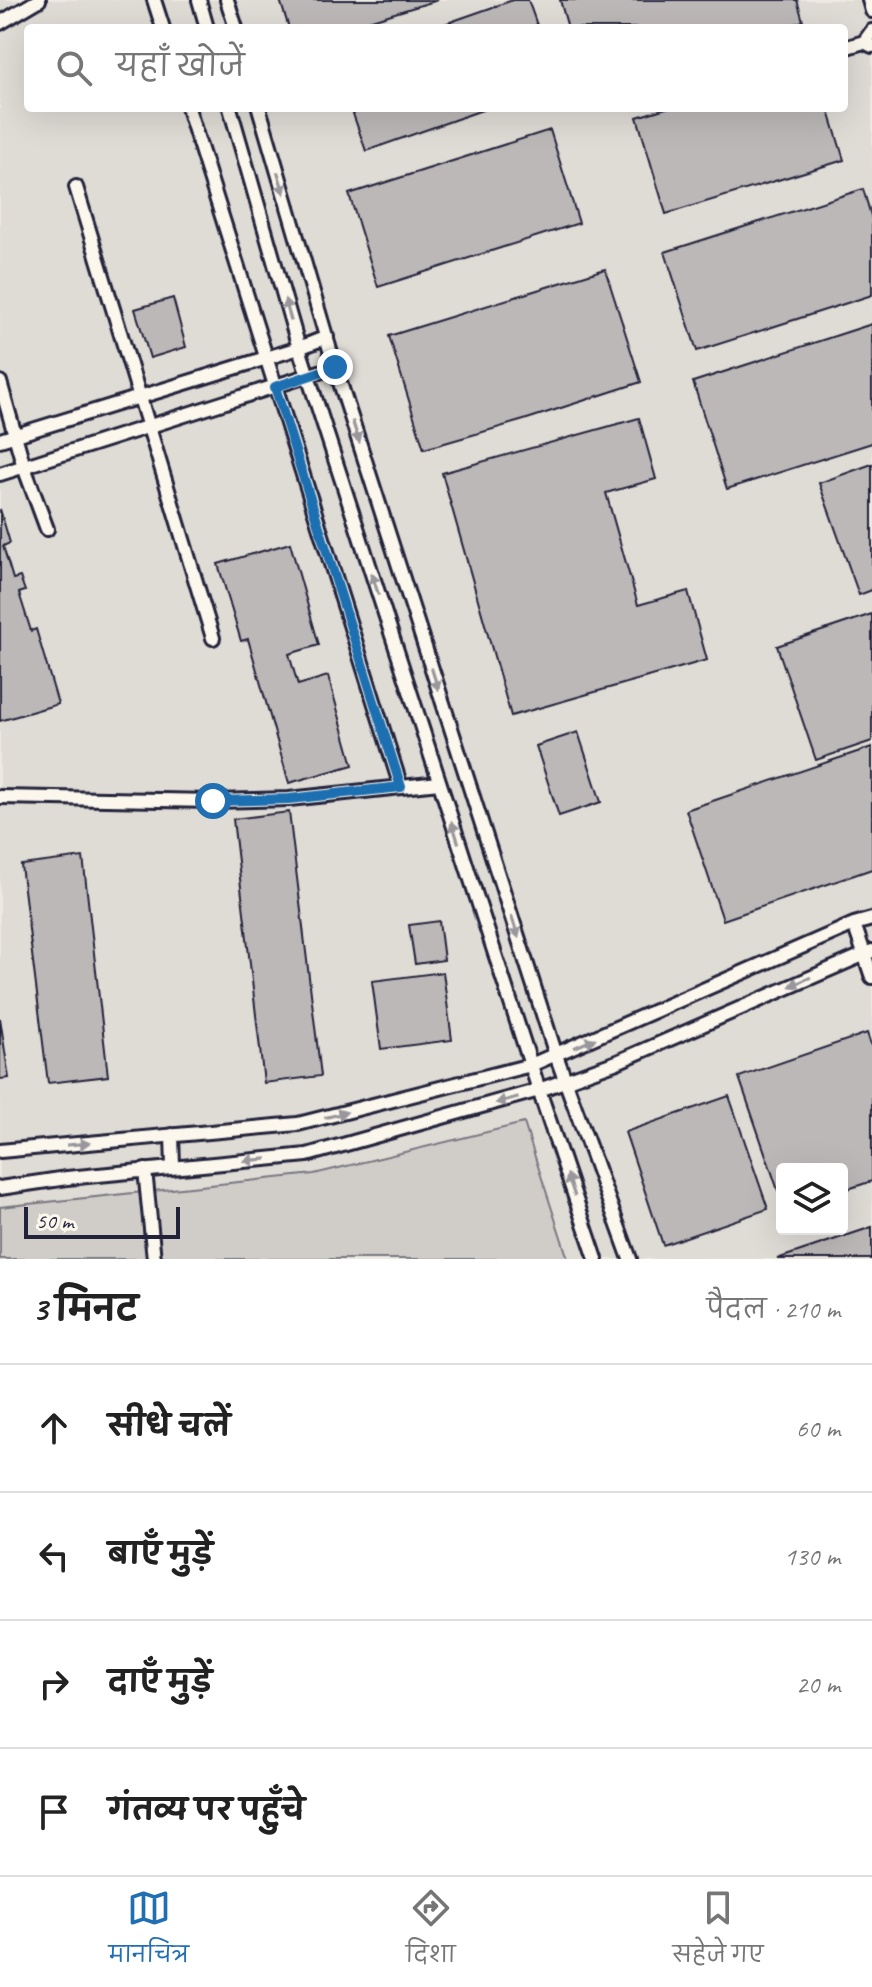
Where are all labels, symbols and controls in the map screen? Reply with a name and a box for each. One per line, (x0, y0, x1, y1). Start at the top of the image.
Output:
search box (24, 24, 848, 112)
icon: search (52, 46, 96, 90)
text: यहाँ खोजें (116, 47, 245, 85)
one-way arrow (275, 171, 288, 195)
one-way arrow (281, 297, 294, 321)
route end (317, 349, 353, 385)
one-way arrow (350, 420, 363, 444)
one-way arrow (369, 572, 381, 596)
one-way arrow (430, 668, 442, 692)
route start (195, 783, 231, 819)
one-way arrow (449, 819, 461, 843)
one-way arrow (509, 915, 522, 939)
one-way arrow (789, 975, 812, 989)
one-way arrow (573, 1036, 597, 1049)
one-way arrow (495, 1094, 519, 1107)
one-way arrow (323, 1108, 348, 1120)
one-way arrow (66, 1137, 91, 1150)
one-way arrow (242, 1154, 267, 1167)
map controls (776, 1163, 848, 1235)
button: layers (776, 1163, 848, 1235)
one-way arrow (564, 1173, 577, 1197)
scale bar (24, 1203, 180, 1239)
text: 50 m (36, 1207, 73, 1235)
text: 3 मिनट (32, 1287, 138, 1330)
text: पैदल · 210 m (706, 1293, 840, 1326)
icon: ahead (32, 1406, 76, 1450)
text: सीधे चलें (108, 1407, 230, 1445)
text: 60 m (796, 1412, 840, 1445)
icon: left (32, 1534, 76, 1578)
text: बाएँ मुड़ें (108, 1535, 213, 1573)
text: 130 m (784, 1540, 840, 1573)
icon: right (32, 1662, 76, 1706)
text: दाएँ मुड़ें (108, 1663, 212, 1701)
text: 20 m (796, 1668, 840, 1701)
icon: arrive (32, 1790, 76, 1834)
text: गंतव्य पर पहुँचे (108, 1791, 305, 1829)
tab: मानचित्र (108, 1886, 189, 1979)
tab: दिशा (406, 1886, 456, 1979)
tab: सहेजे गए (673, 1886, 764, 1979)

